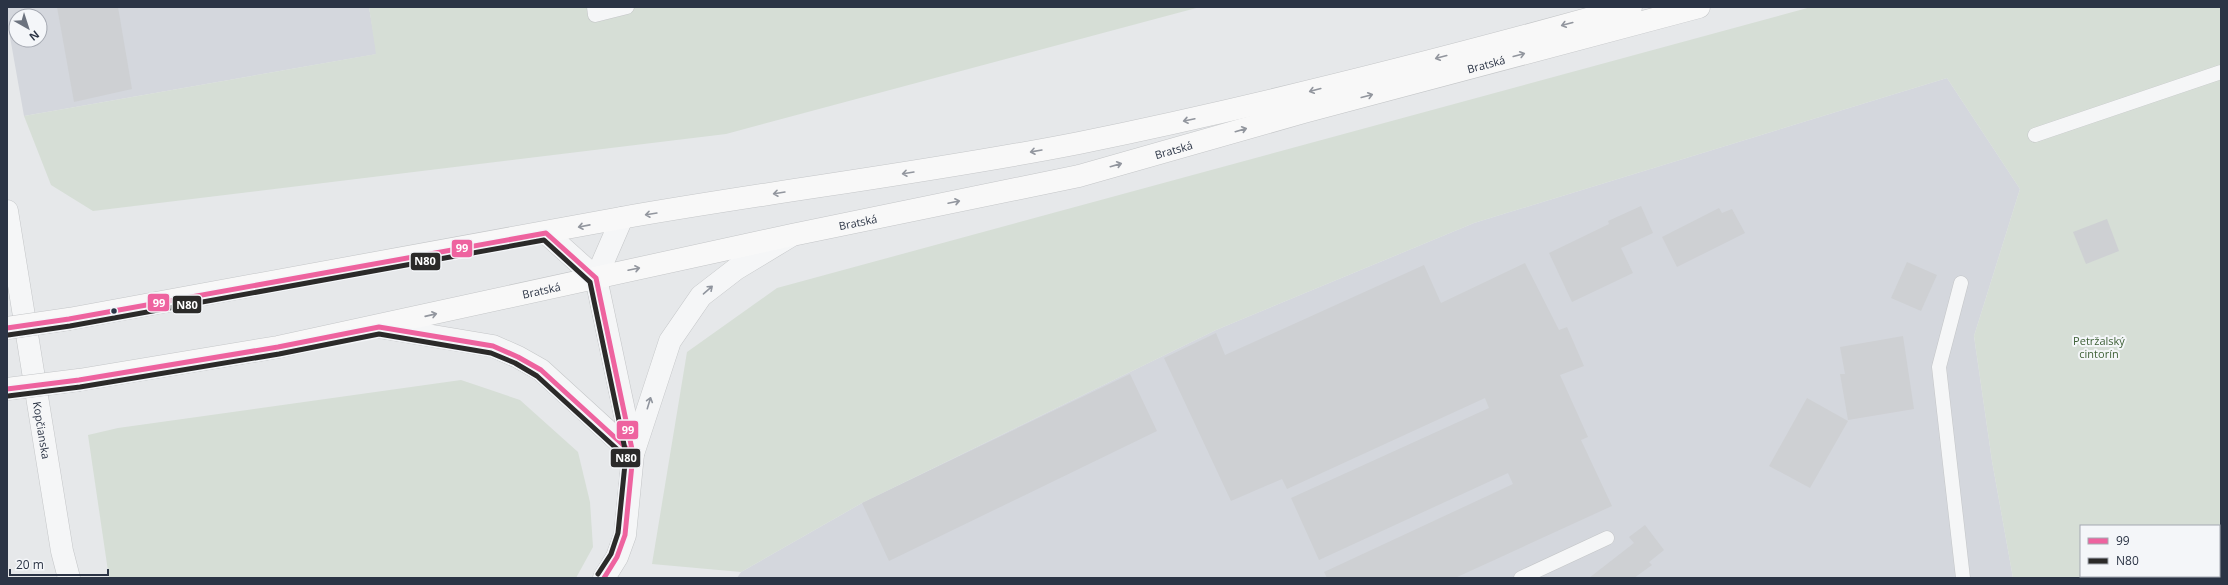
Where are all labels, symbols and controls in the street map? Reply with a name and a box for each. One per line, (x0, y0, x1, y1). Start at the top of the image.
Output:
north arrow (8, 8, 48, 48)
one-way arrow (1561, 21, 1574, 28)
text: N (26, 28, 43, 45)
street label: Bratská (1465, 51, 1507, 76)
one-way arrow (1513, 51, 1526, 58)
one-way arrow (1435, 54, 1448, 61)
one-way arrow (1309, 87, 1322, 94)
one-way arrow (1360, 91, 1373, 99)
one-way arrow (1183, 116, 1196, 124)
one-way arrow (1234, 126, 1247, 133)
street label: Bratská (1153, 137, 1194, 162)
one-way arrow (1030, 147, 1043, 155)
one-way arrow (1109, 161, 1122, 168)
one-way arrow (902, 169, 915, 177)
one-way arrow (773, 189, 786, 197)
one-way arrow (947, 197, 960, 205)
one-way arrow (645, 210, 658, 218)
street label: Bratská (837, 210, 878, 233)
one-way arrow (578, 222, 591, 230)
line badge: 99 (451, 239, 473, 258)
text: 99 (456, 240, 468, 255)
line badge: N80 (410, 252, 441, 271)
text: N80 (414, 253, 436, 268)
one-way arrow (627, 265, 640, 273)
street label: Bratská (521, 278, 562, 301)
one-way arrow (703, 285, 713, 294)
line badge: 99 (147, 293, 170, 312)
text: 99 (153, 295, 165, 310)
line badge: N80 (172, 295, 202, 314)
text: N80 (176, 297, 198, 312)
unlabelled marker (109, 306, 119, 316)
one-way arrow (424, 310, 437, 318)
park label: Petržalský cintorín (2073, 333, 2125, 361)
one-way arrow (646, 397, 653, 410)
street label: Kopčianska (30, 400, 55, 460)
line badge: 99 (616, 420, 639, 440)
text: 99 (622, 422, 634, 437)
line badge: N80 (610, 448, 641, 468)
text: N80 (615, 450, 637, 465)
legend (2080, 525, 2220, 577)
text: 99 (2116, 532, 2130, 549)
scale bar (10, 551, 108, 577)
text: N80 (2116, 552, 2139, 569)
text: 20 m (16, 556, 44, 573)

